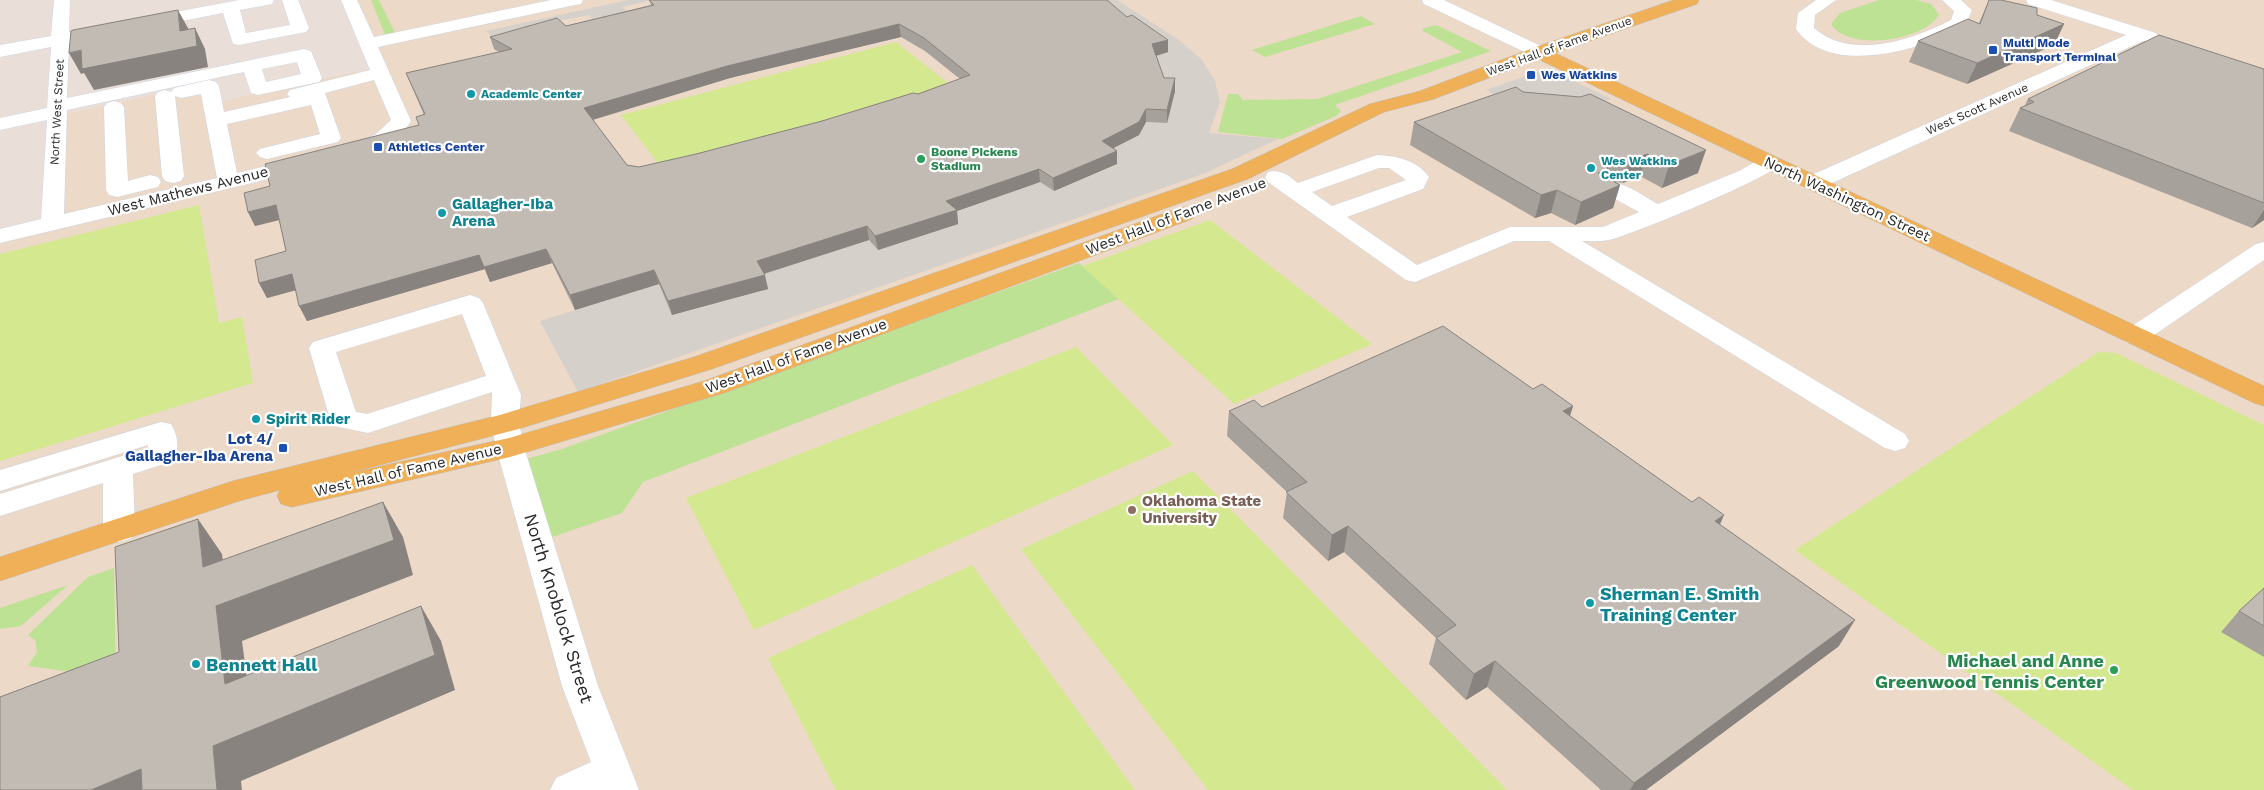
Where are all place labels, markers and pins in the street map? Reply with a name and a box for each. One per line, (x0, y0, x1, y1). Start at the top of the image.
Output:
place label: Multi Mode Transport Terminal (2003, 36, 2116, 64)
marker: Multi Mode Transport Terminal (1987, 44, 1999, 56)
place label: Wes Watkins (1541, 68, 1618, 82)
marker: Wes Watkins (1525, 69, 1537, 81)
place label: Academic Center (481, 87, 583, 101)
marker: Academic Center (465, 88, 477, 100)
place label: Athletics Center (388, 140, 486, 154)
marker: Athletics Center (372, 141, 384, 153)
place label: Boone Pickens Stadium (931, 145, 1018, 173)
marker: Boone Pickens Stadium (915, 153, 927, 165)
place label: Wes Watkins Center (1601, 154, 1678, 182)
marker: Wes Watkins Center (1585, 162, 1597, 174)
place label: Gallagher-Iba Arena (452, 195, 553, 230)
marker: Gallagher-Iba Arena (436, 207, 448, 219)
place label: Spirit Rider (266, 410, 351, 428)
marker: Spirit Rider (250, 413, 262, 425)
place label: Lot 4/ Gallagher-Iba Arena (125, 430, 273, 465)
marker: Lot 4/ Gallagher-Iba Arena (277, 442, 289, 454)
place label: Oklahoma State University (1142, 492, 1262, 527)
marker: Oklahoma State University (1126, 504, 1138, 516)
place label: Sherman E. Smith Training Center (1600, 583, 1760, 625)
marker: Sherman E. Smith Training Center (1584, 597, 1596, 609)
place label: Michael and Anne Greenwood Tennis Center (1875, 650, 2104, 692)
place label: Bennett Hall (206, 654, 317, 675)
marker: Bennett Hall (190, 658, 202, 670)
marker: Michael and Anne Greenwood Tennis Center (2108, 664, 2120, 676)

